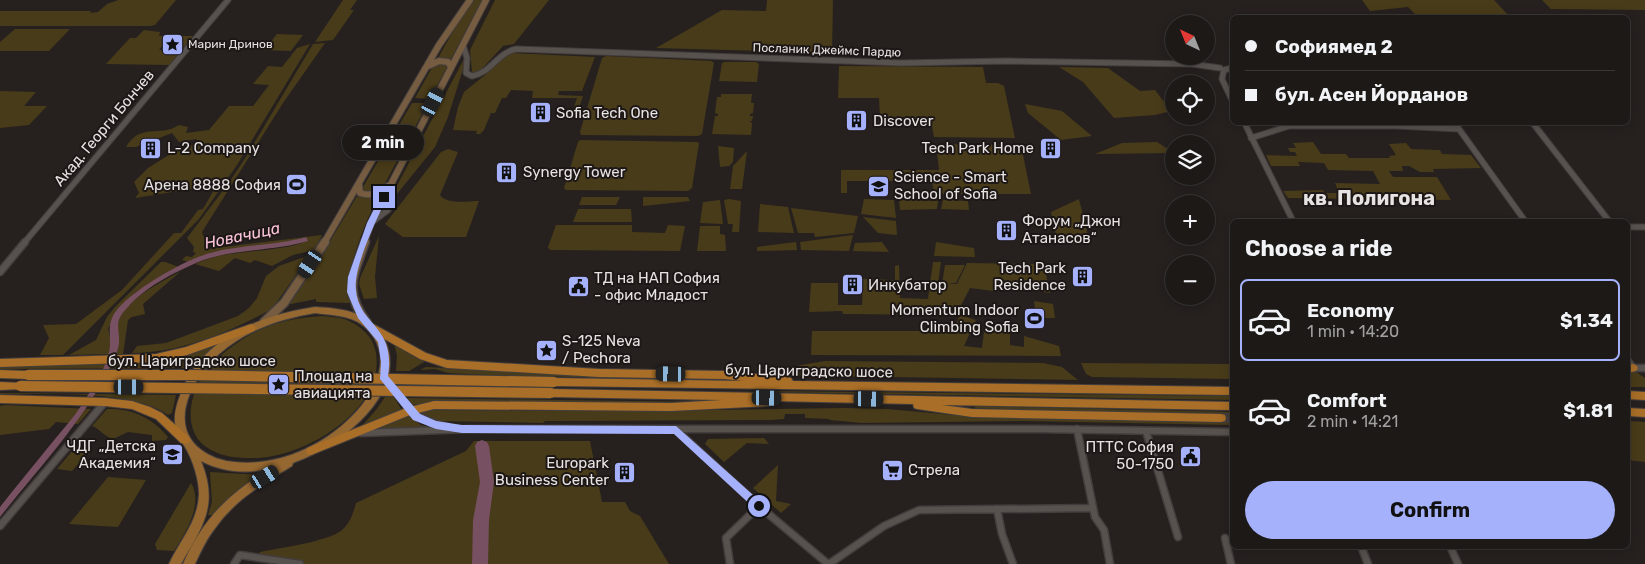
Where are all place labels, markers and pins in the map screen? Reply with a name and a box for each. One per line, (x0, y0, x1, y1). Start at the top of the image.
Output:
place icon: Марин Дринов (160, 32, 184, 56)
place label: Марин Дринов (188, 37, 273, 51)
building icon: Sofia Tech One (528, 101, 552, 125)
place label: Sofia Tech One (556, 104, 658, 122)
building icon: Discover (845, 109, 869, 133)
place label: Discover (873, 112, 934, 130)
building icon: L-2 Company (139, 136, 163, 160)
building icon: Tech Park Home (1038, 136, 1062, 160)
place label: L-2 Company (167, 139, 260, 157)
place label: Tech Park Home (921, 139, 1034, 157)
building icon: Synergy Tower (495, 160, 519, 184)
place label: Synergy Tower (523, 163, 626, 181)
place label: Science - Smart School of Sofia (894, 168, 1007, 203)
sports icon: Арена 8888 София (285, 173, 309, 197)
school or university icon: Science - Smart School of Sofia (866, 174, 890, 198)
place label: Арена 8888 София (144, 176, 281, 194)
place label: Форум „Джон Атанасов“ (1022, 212, 1121, 247)
building icon: Форум „Джон Атанасов“ (994, 218, 1018, 242)
place label: Tech Park Residence (993, 259, 1066, 294)
building icon: Tech Park Residence (1070, 265, 1094, 289)
place label: ТД на НАП София - офис Младост (594, 269, 720, 304)
building icon: Инкубатор (840, 273, 864, 297)
public building icon: ТД на НАП София - офис Младост (566, 275, 590, 299)
place label: Инкубатор (868, 276, 947, 294)
place label: Momentum Indoor Climbing Sofia (891, 301, 1019, 336)
sports icon: Momentum Indoor Climbing Sofia (1023, 307, 1047, 331)
place label: S-125 Neva / Pechora (562, 332, 641, 367)
place icon: S-125 Neva / Pechora (534, 338, 558, 362)
place label: Площад на авиацията (294, 367, 373, 402)
place icon: Площад на авиацията (266, 373, 290, 397)
place label: ЧДГ „Детска Академия“ (67, 437, 156, 472)
place label: ПТТС София 50-1750 (1086, 438, 1174, 473)
school or university icon: ЧДГ „Детска Академия“ (160, 443, 184, 467)
public building icon: ПТТС София 50-1750 (1178, 444, 1202, 468)
place label: Europark Business Center (495, 454, 609, 489)
supermarket icon: Стрела (880, 458, 904, 482)
building icon: Europark Business Center (613, 460, 637, 484)
place label: Стрела (908, 461, 960, 479)

